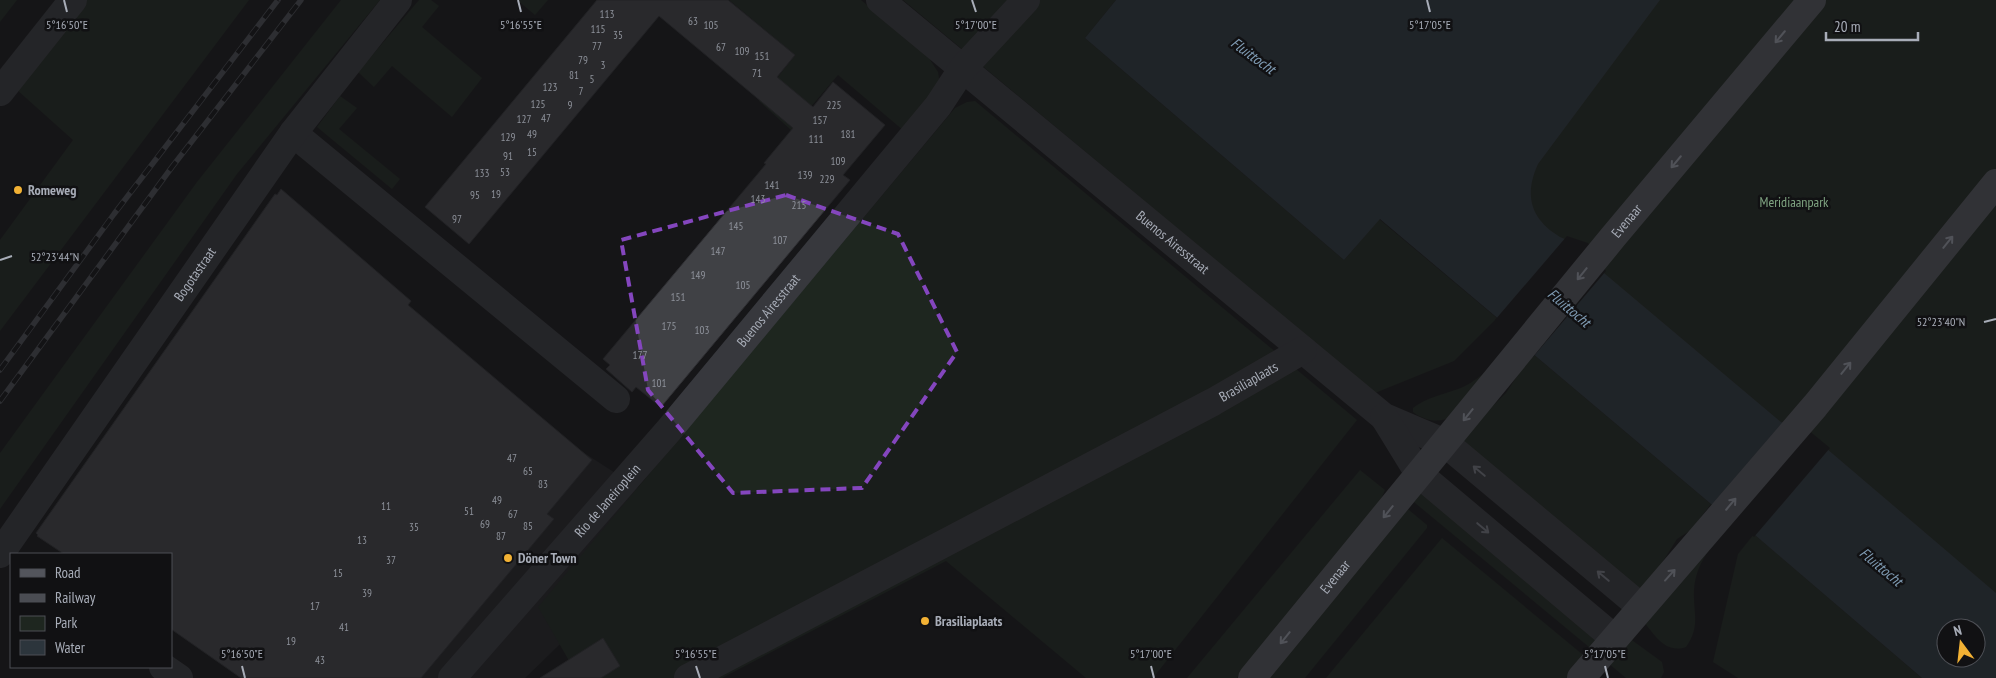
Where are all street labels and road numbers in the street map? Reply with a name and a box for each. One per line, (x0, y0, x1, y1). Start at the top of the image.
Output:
street label: Evenaar (1607, 200, 1646, 241)
street label: Buenos Airesstraat (1133, 207, 1213, 278)
street label: Bogotastraat (170, 244, 220, 305)
street label: Buenos Airesstraat (733, 270, 804, 351)
street label: Brasiliaplaats (1216, 357, 1281, 406)
street label: Rio de Janeiroplein (570, 460, 644, 541)
street label: Evenaar (1316, 556, 1354, 597)

